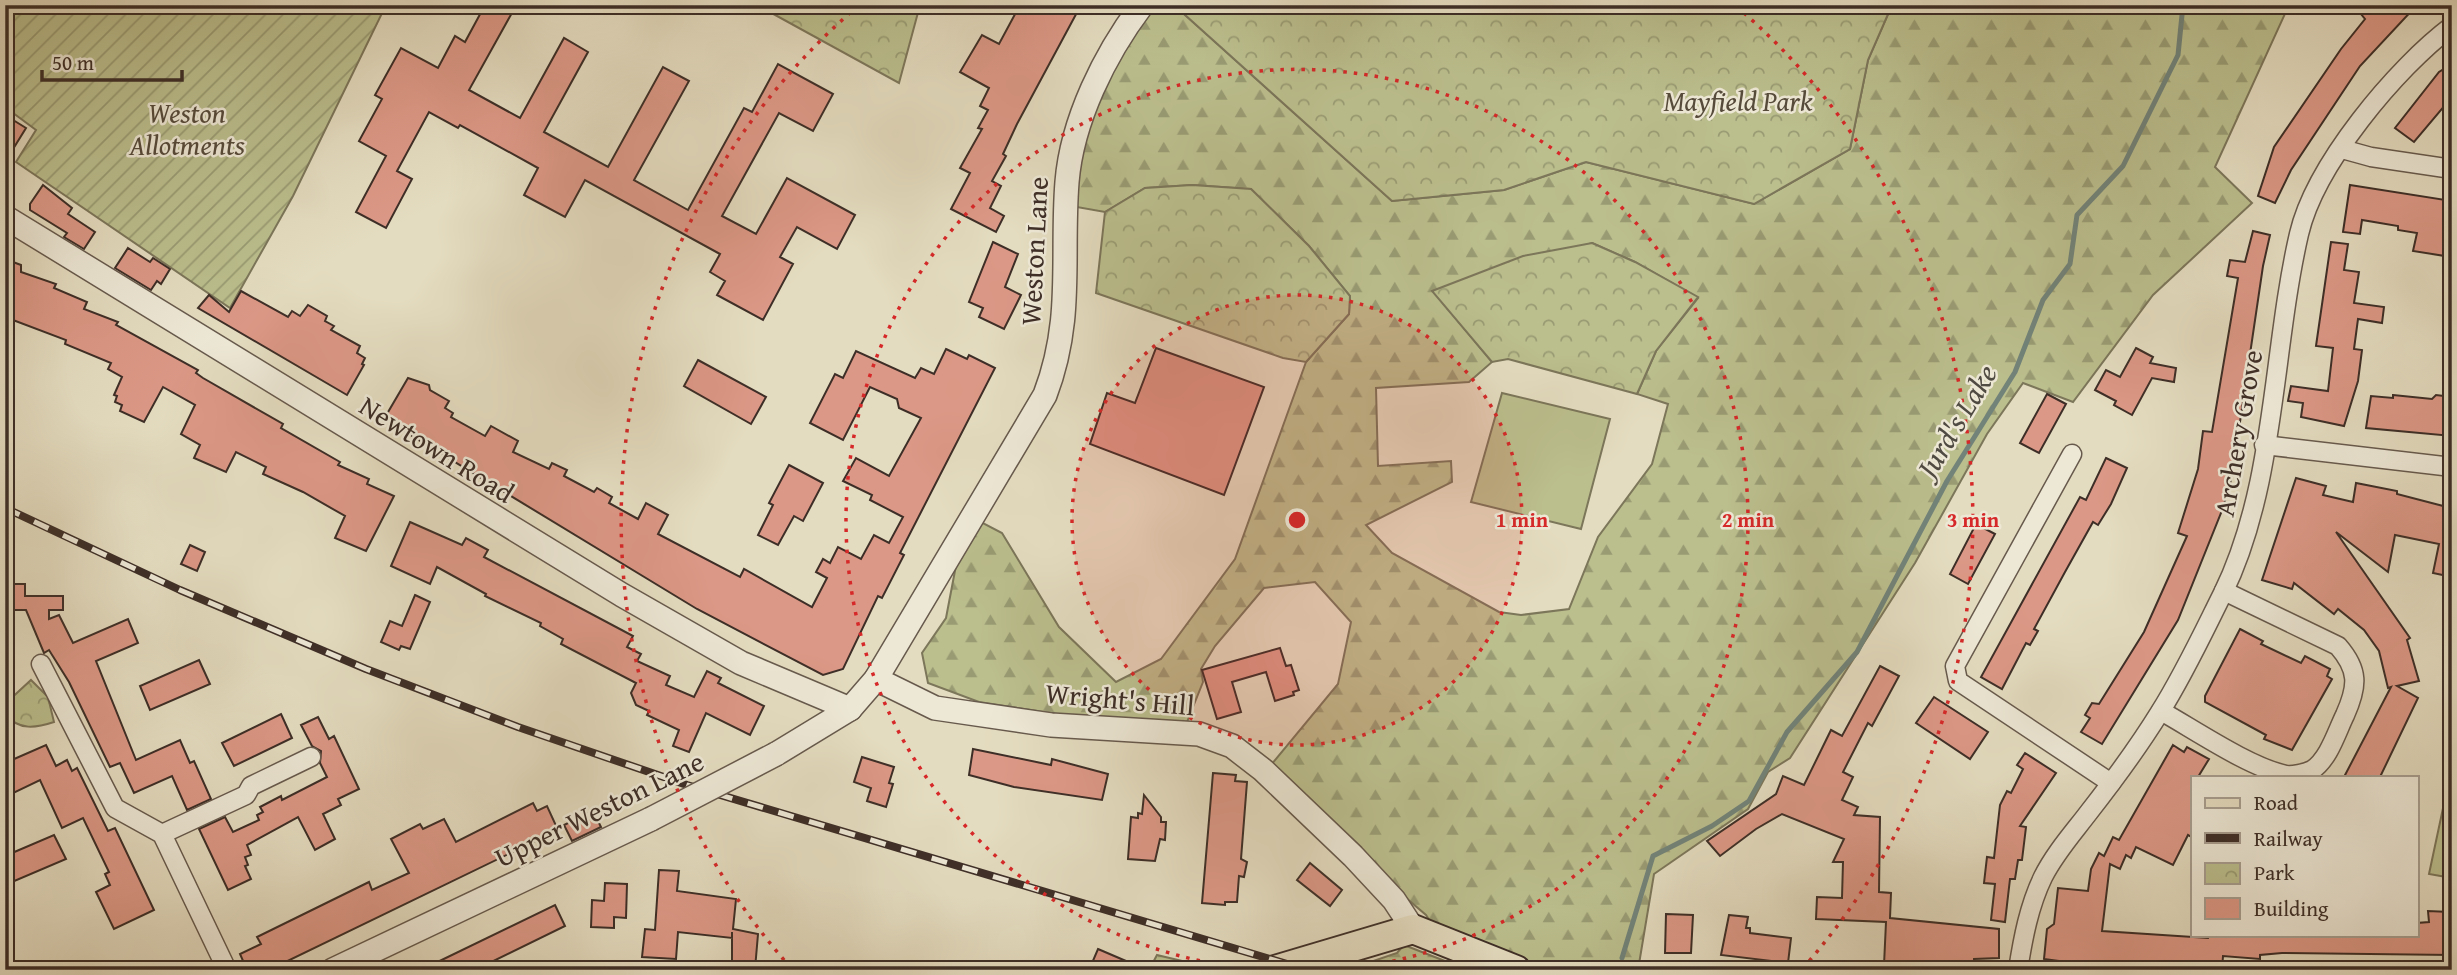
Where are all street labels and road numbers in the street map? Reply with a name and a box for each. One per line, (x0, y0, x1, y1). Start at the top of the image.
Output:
street label: Weston Lane (1009, 176, 1058, 326)
street label: Archery Grove (2203, 346, 2272, 519)
street label: Newtown Road (352, 385, 523, 512)
street label: Wright's Hill (1044, 672, 1196, 725)
street label: Upper Weston Lane (487, 740, 710, 877)

